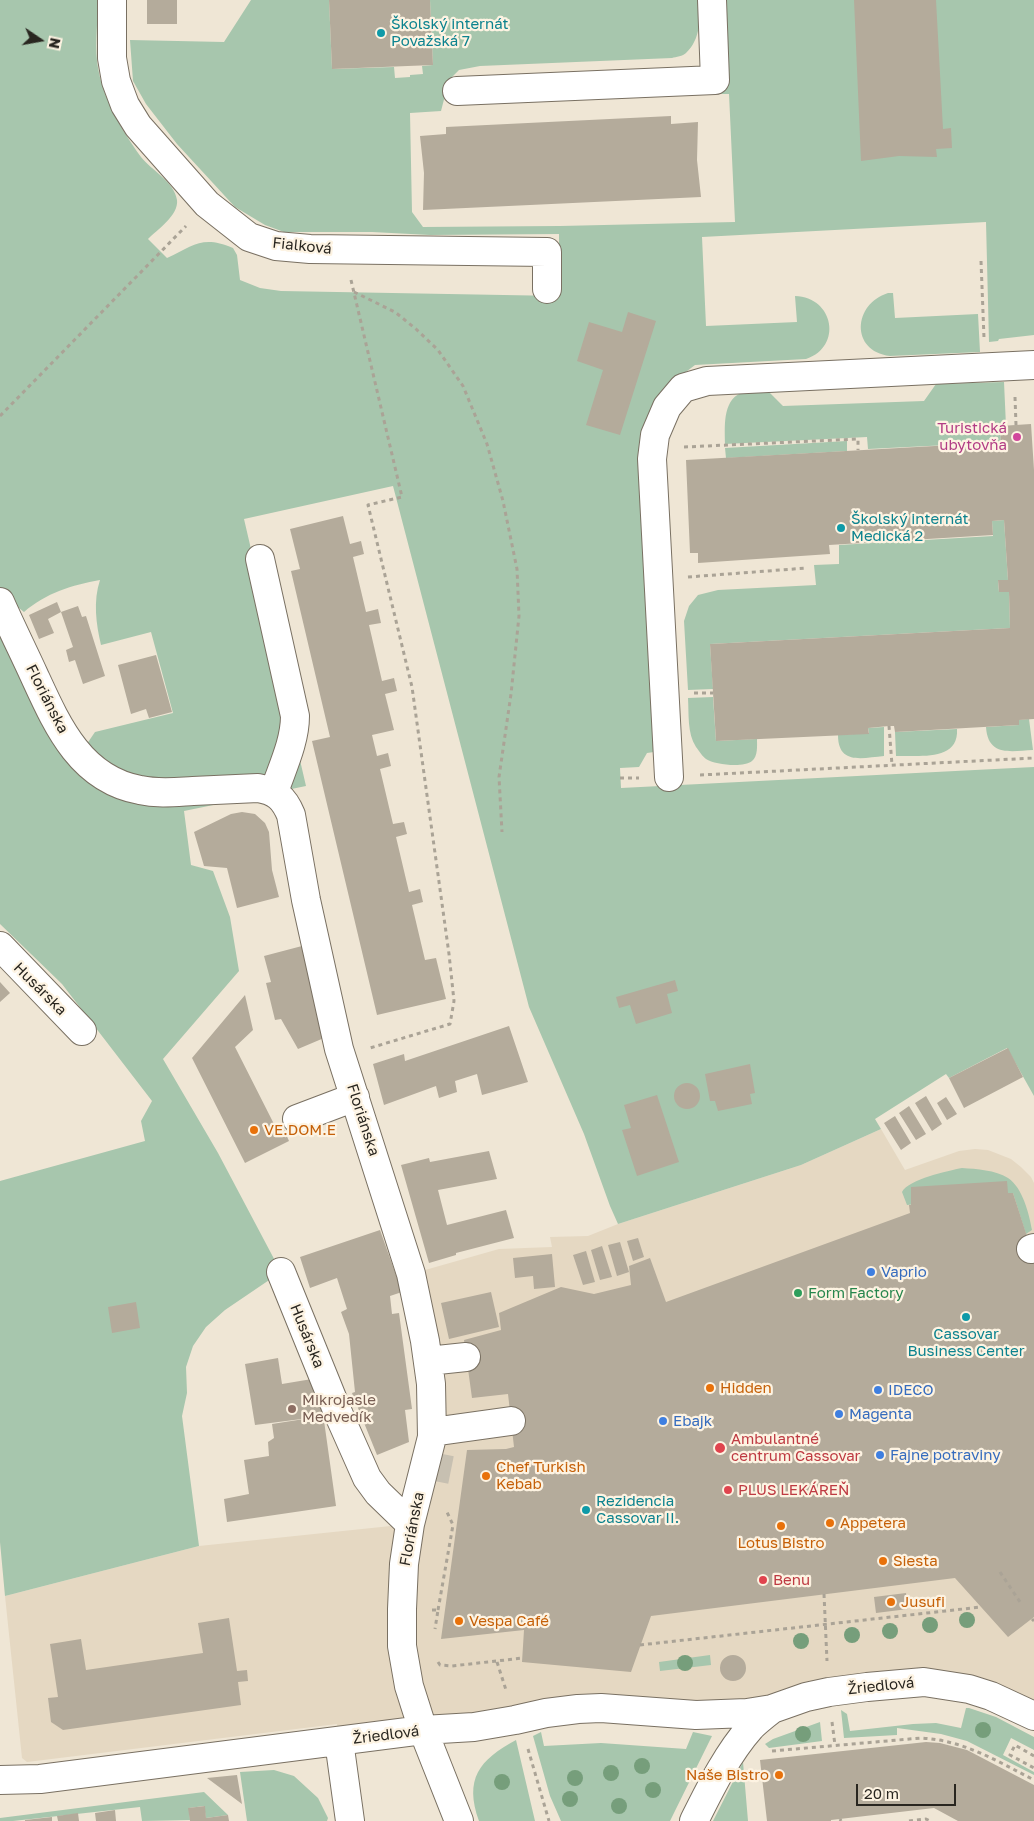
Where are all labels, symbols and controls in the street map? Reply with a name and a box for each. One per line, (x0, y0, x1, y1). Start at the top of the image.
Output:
north arrow (15, 15, 65, 65)
place label: Školský internát Považská 7 (391, 15, 508, 50)
marker: Školský internát Považská 7 (375, 27, 387, 39)
text: N (46, 36, 65, 50)
street label: Fialková (271, 234, 333, 258)
place label: Turistická ubytovňa (937, 419, 1007, 454)
marker: Turistická ubytovňa (1011, 431, 1023, 443)
place label: Školský internát Medická 2 (851, 510, 968, 545)
marker: Školský internát Medická 2 (835, 522, 847, 534)
street label: Floriánska (22, 662, 72, 736)
street label: Husárska (10, 959, 70, 1019)
street label: Floriánska (343, 1082, 383, 1158)
place label: VE.DOM.E (264, 1121, 336, 1139)
marker: VE.DOM.E (248, 1124, 260, 1136)
place label: Vaprio (881, 1263, 927, 1281)
marker: Vaprio (865, 1266, 877, 1278)
place label: Form Factory (808, 1284, 904, 1302)
marker: Form Factory (792, 1287, 804, 1299)
street label: Husárska (286, 1301, 328, 1371)
marker: Cassovar Business Center (960, 1311, 972, 1323)
place label: Cassovar Business Center (907, 1325, 1025, 1360)
place label: Hidden (720, 1379, 772, 1397)
place label: IDECO (888, 1381, 934, 1399)
marker: Hidden (704, 1382, 716, 1394)
marker: IDECO (872, 1384, 884, 1396)
place label: Mikrojasle Medvedík (302, 1391, 376, 1426)
marker: Mikrojasle Medvedík (286, 1403, 298, 1415)
place label: Magenta (849, 1405, 912, 1423)
marker: Magenta (833, 1408, 845, 1420)
place label: Ebajk (673, 1412, 712, 1430)
marker: Ebajk (657, 1415, 669, 1427)
place label: Ambulantné centrum Cassovar (731, 1430, 860, 1465)
marker: Ambulantné centrum Cassovar (713, 1441, 727, 1455)
place label: Fajne potraviny (890, 1446, 1001, 1464)
marker: Fajne potraviny (874, 1449, 886, 1461)
place label: Chef Turkish Kebab (496, 1458, 586, 1493)
marker: Chef Turkish Kebab (480, 1470, 492, 1482)
place label: PLUS LEKÁREŇ (738, 1481, 849, 1499)
marker: PLUS LEKÁREŇ (722, 1484, 734, 1496)
street label: Floriánska (396, 1491, 428, 1567)
place label: Rezidencia Cassovar II. (596, 1492, 679, 1527)
marker: Rezidencia Cassovar II. (580, 1504, 592, 1516)
place label: Appetera (840, 1514, 906, 1532)
marker: Appetera (824, 1517, 836, 1529)
marker: Lotus Bistro (775, 1520, 787, 1532)
place label: Lotus Bistro (738, 1534, 824, 1552)
place label: Siesta (893, 1552, 938, 1570)
marker: Siesta (877, 1555, 889, 1567)
place label: Benu (773, 1571, 810, 1589)
marker: Benu (757, 1574, 769, 1586)
place label: Jusufi (901, 1593, 945, 1611)
marker: Jusufi (885, 1596, 897, 1608)
place label: Vespa Café (469, 1612, 549, 1630)
marker: Vespa Café (453, 1615, 465, 1627)
street label: Žriedlová (847, 1674, 915, 1698)
street label: Žriedlová (352, 1722, 420, 1748)
place label: Naše Bistro (686, 1766, 769, 1784)
marker: Naše Bistro (773, 1769, 785, 1781)
scale bar (859, 1774, 959, 1806)
text: 20 m (864, 1784, 899, 1802)

